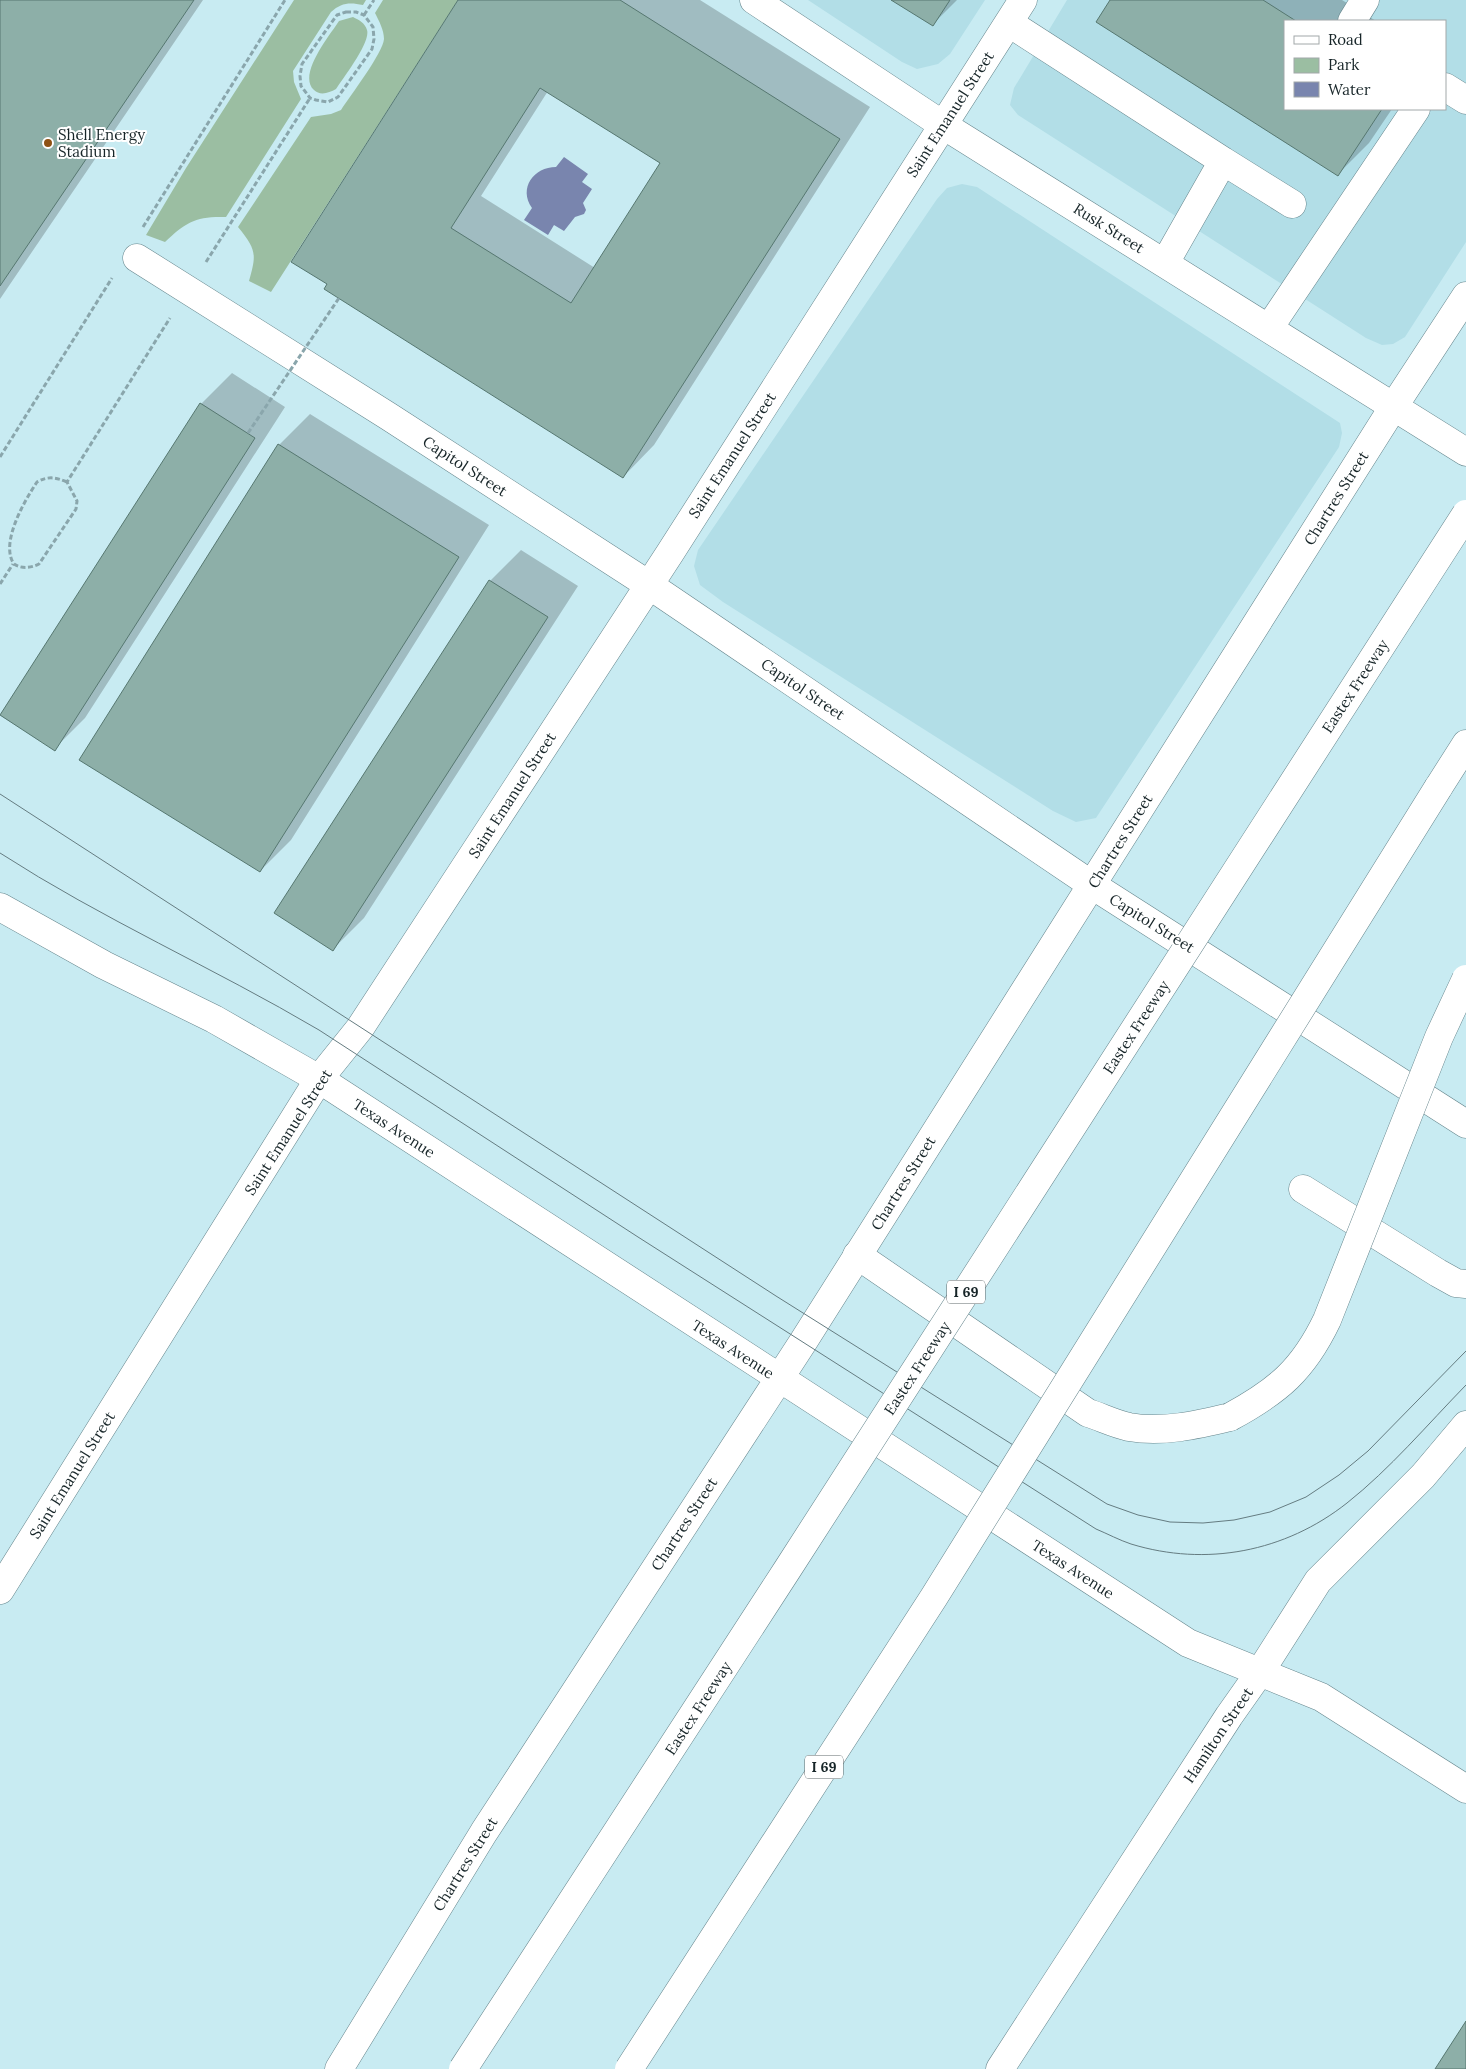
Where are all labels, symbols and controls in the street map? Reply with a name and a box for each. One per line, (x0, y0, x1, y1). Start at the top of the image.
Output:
legend (1284, 20, 1446, 110)
text: Road (1328, 30, 1363, 49)
street label: Saint Emanuel Street (902, 47, 998, 181)
text: Park (1328, 55, 1359, 74)
text: Water (1328, 80, 1371, 99)
place label: Shell Energy Stadium (58, 125, 145, 161)
marker: Shell Energy Stadium (42, 137, 54, 149)
street label: Rusk Street (1070, 199, 1148, 257)
street label: Saint Emanuel Street (684, 388, 780, 522)
street label: Capitol Street (419, 432, 511, 500)
street label: Chartres Street (1299, 447, 1373, 549)
street label: Eastex Freeway (1318, 636, 1392, 736)
street label: Capitol Street (758, 654, 849, 724)
street label: Saint Emanuel Street (464, 728, 560, 862)
street label: Chartres Street (1083, 790, 1157, 892)
street label: Capitol Street (1106, 889, 1198, 957)
street label: Eastex Freeway (1099, 977, 1173, 1077)
street label: Saint Emanuel Street (240, 1065, 336, 1199)
street label: Texas Avenue (349, 1094, 439, 1162)
street label: Chartres Street (866, 1132, 940, 1234)
road number: I 69 (947, 1280, 985, 1304)
street label: Texas Avenue (688, 1315, 778, 1383)
street label: Eastex Freeway (880, 1318, 954, 1418)
street label: Saint Emanuel Street (25, 1408, 119, 1542)
street label: Chartres Street (647, 1474, 721, 1574)
street label: Texas Avenue (1028, 1535, 1118, 1603)
street label: Eastex Freeway (661, 1658, 735, 1758)
street label: Hamilton Street (1179, 1683, 1257, 1786)
road number: I 69 (805, 1755, 843, 1778)
street label: Chartres Street (428, 1813, 502, 1915)

